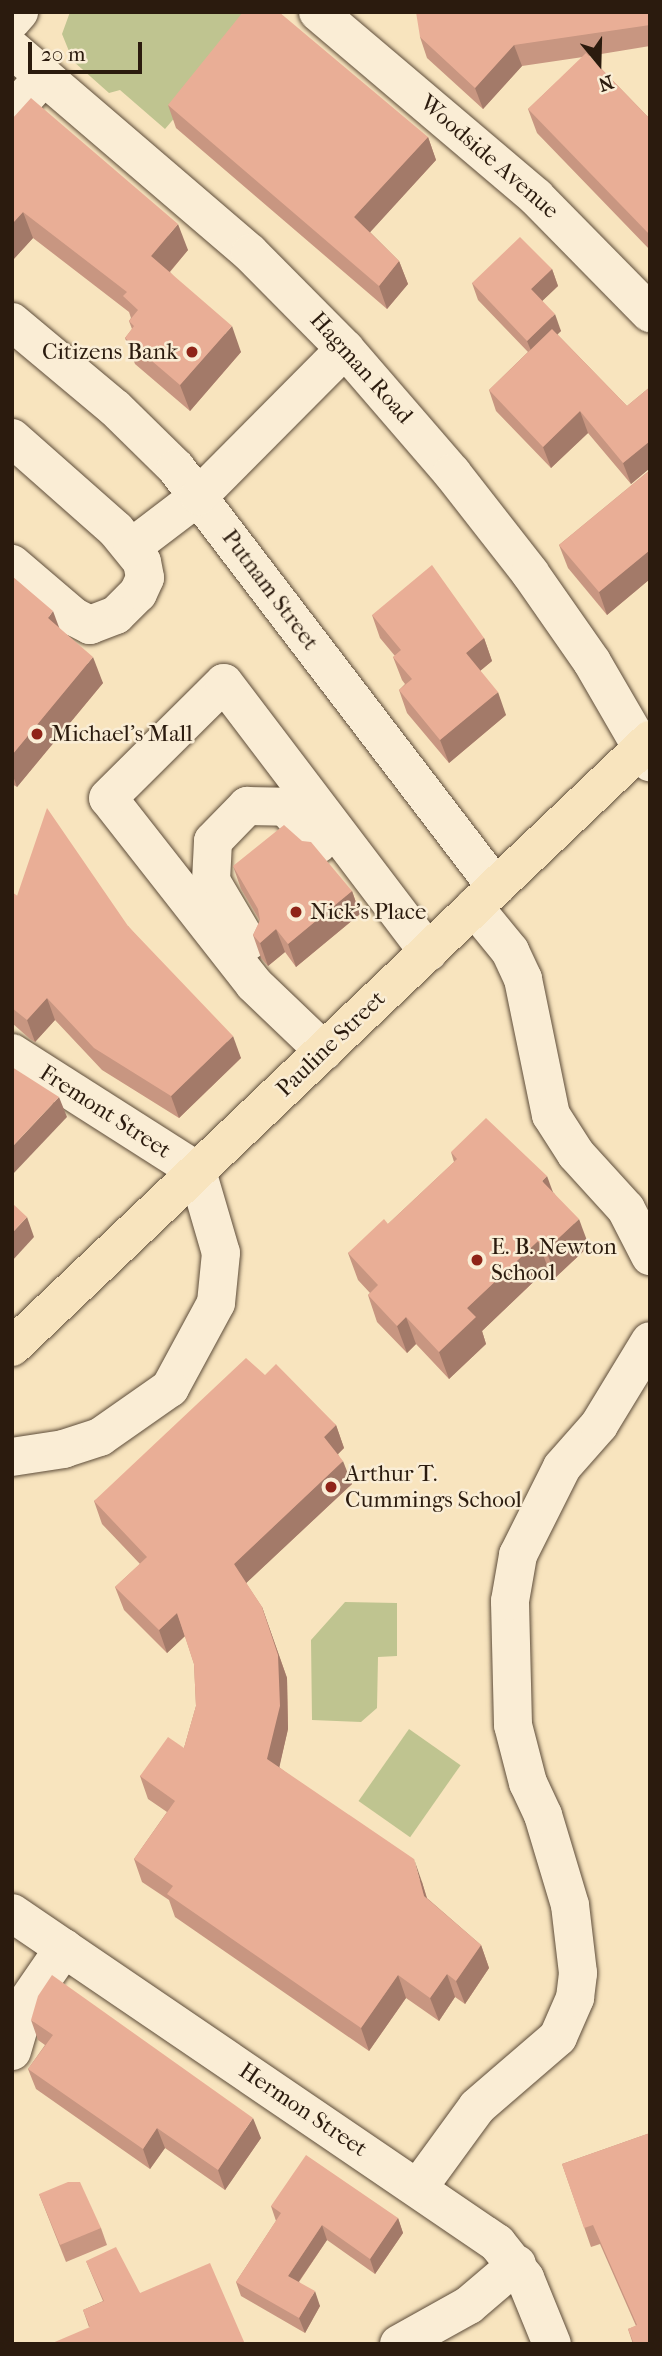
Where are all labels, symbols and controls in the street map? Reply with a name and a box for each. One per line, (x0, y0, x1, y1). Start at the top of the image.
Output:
scale bar (32, 28, 145, 72)
north arrow (564, 28, 634, 98)
text: 20 m (41, 42, 85, 66)
text: N (595, 70, 616, 96)
street label: Woodside Avenue (414, 89, 564, 225)
street label: Hagman Road (304, 307, 418, 429)
place label: Citizens Bank (42, 338, 178, 366)
marker: Citizens Bank (184, 344, 200, 360)
street label: Putnam Street (216, 524, 324, 656)
place label: Michael's Mall (51, 720, 193, 748)
marker: Michael's Mall (29, 726, 45, 742)
place label: Nick's Place (310, 898, 426, 926)
marker: Nick's Place (288, 904, 304, 920)
street label: Pauline Street (271, 985, 391, 1103)
street label: Fremont Street (34, 1059, 176, 1165)
place label: E. B. Newton School (491, 1233, 617, 1287)
marker: E. B. Newton School (469, 1252, 485, 1268)
place label: Arthur T. Cummings School (345, 1460, 522, 1514)
marker: Arthur T. Cummings School (323, 1479, 339, 1495)
street label: Hermon Street (234, 2057, 372, 2163)

